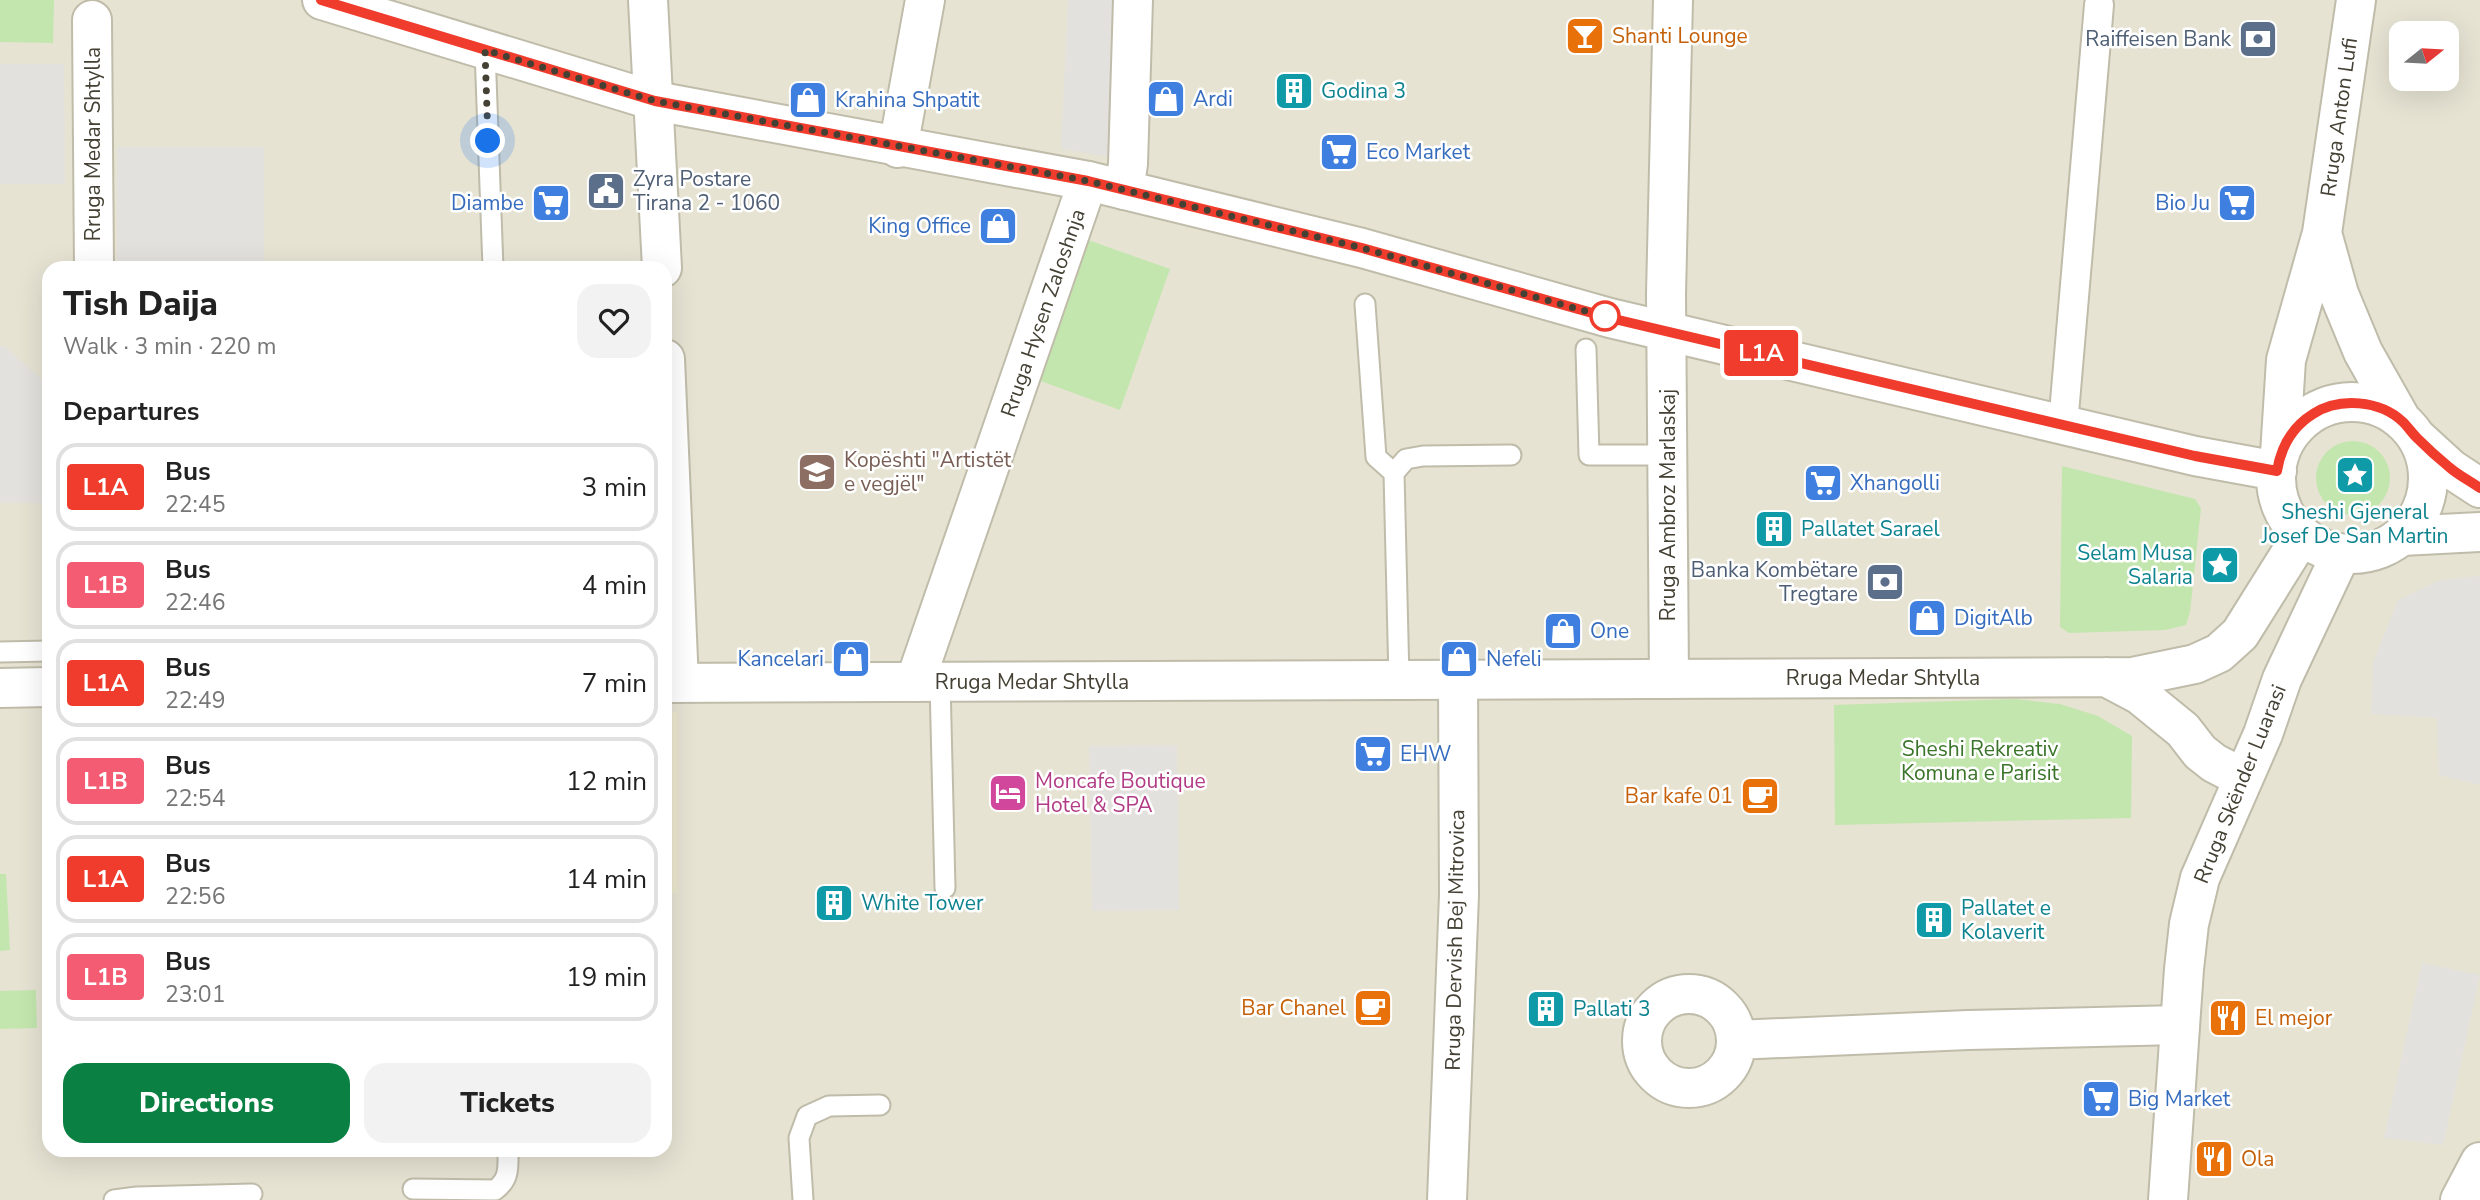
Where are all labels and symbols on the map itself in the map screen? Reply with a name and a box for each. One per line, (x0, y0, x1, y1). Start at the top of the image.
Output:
bar icon: Shanti Lounge (1564, 15, 1606, 57)
bank icon: Raiffeisen Bank (2237, 18, 2279, 60)
north arrow (2389, 21, 2459, 91)
place label: Shanti Lounge (1612, 22, 1748, 50)
place label: Raiffeisen Bank (2085, 25, 2231, 53)
street label: Rruga Anton Lufi (2314, 36, 2364, 198)
street label: Rruga Medar Shtylla (79, 47, 107, 241)
building icon: Godina 3 (1273, 70, 1315, 112)
place label: Godina 3 (1321, 77, 1406, 105)
shop icon: Ardi (1145, 78, 1187, 120)
shop icon: Krahina Shpatit (787, 79, 829, 121)
place label: Ardi (1193, 85, 1233, 113)
place label: Krahina Shpatit (835, 86, 980, 114)
your location (470, 123, 505, 158)
supermarket icon: Eco Market (1318, 131, 1360, 173)
place label: Eco Market (1366, 138, 1471, 166)
place label: Zyra Postare Tirana 2 - 1060 (633, 165, 780, 217)
public building icon: Zyra Postare Tirana 2 - 1060 (585, 170, 627, 212)
supermarket icon: Diambe (530, 182, 572, 224)
supermarket icon: Bio Ju (2216, 182, 2258, 224)
place label: Diambe (451, 189, 524, 217)
place label: Bio Ju (2155, 189, 2210, 217)
shop icon: King Office (977, 205, 1019, 247)
street label: Rruga Hysen Zaloshnja (994, 205, 1092, 421)
place label: King Office (868, 212, 971, 240)
unlabelled marker (1590, 301, 1620, 331)
line badge: L1A (1721, 330, 1801, 376)
street label: Rruga Ambroz Marlaskaj (1654, 389, 1682, 621)
place label: Kopështi "Artistët e vegjël" (844, 446, 1012, 498)
school or university icon: Kopështi "Artistët e vegjël" (796, 451, 838, 493)
place icon: Sheshi Gjeneral Josef De San Martin (2334, 454, 2376, 496)
supermarket icon: Xhangolli (1802, 462, 1844, 504)
place label: Xhangolli (1850, 469, 1940, 497)
place label: Sheshi Gjeneral Josef De San Martin (2261, 498, 2448, 550)
building icon: Pallatet Sarael (1753, 508, 1795, 550)
place label: Pallatet Sarael (1801, 515, 1940, 543)
place label: Selam Musa Salaria (2077, 539, 2193, 591)
place icon: Selam Musa Salaria (2199, 544, 2241, 586)
place label: Banka Kombëtare Tregtare (1691, 556, 1858, 608)
bank icon: Banka Kombëtare Tregtare (1864, 561, 1906, 603)
shop icon: DigitAlb (1906, 597, 1948, 639)
place label: DigitAlb (1954, 604, 2033, 632)
shop icon: One (1542, 610, 1584, 652)
place label: One (1590, 617, 1629, 645)
shop icon: Kancelari (830, 638, 872, 680)
shop icon: Nefeli (1438, 638, 1480, 680)
place label: Kancelari (737, 645, 824, 673)
place label: Nefeli (1486, 645, 1542, 673)
street label: Rruga Medar Shtylla (1786, 664, 1980, 692)
street label: Rruga Medar Shtylla (935, 668, 1129, 696)
street label: Rruga Skënder Luarasi (2187, 680, 2293, 888)
supermarket icon: EHW (1352, 733, 1394, 775)
park label: Sheshi Rekreativ Komuna e Parisit (1901, 735, 2060, 787)
place label: EHW (1400, 740, 1451, 768)
place label: Moncafe Boutique Hotel & SPA (1035, 767, 1206, 819)
hotel icon: Moncafe Boutique Hotel & SPA (987, 772, 1029, 814)
cafe icon: Bar kafe 01 (1739, 775, 1781, 817)
place label: Bar kafe 01 (1625, 782, 1733, 810)
street label: Rruga Dervish Bej Mitrovica (1439, 809, 1471, 1071)
building icon: White Tower (813, 882, 855, 924)
place label: White Tower (861, 889, 984, 917)
place label: Pallatet e Kolaverit (1961, 894, 2051, 946)
building icon: Pallatet e Kolaverit (1913, 899, 1955, 941)
cafe icon: Bar Chanel (1352, 987, 1394, 1029)
building icon: Pallati 3 (1525, 988, 1567, 1030)
place label: Bar Chanel (1241, 994, 1347, 1022)
place label: Pallati 3 (1573, 995, 1651, 1023)
restaurant icon: El mejor (2207, 997, 2249, 1039)
place label: El mejor (2255, 1004, 2333, 1032)
supermarket icon: Big Market (2080, 1078, 2122, 1120)
place label: Big Market (2128, 1085, 2231, 1113)
restaurant icon: Ola (2193, 1138, 2235, 1180)
place label: Ola (2241, 1145, 2274, 1173)

